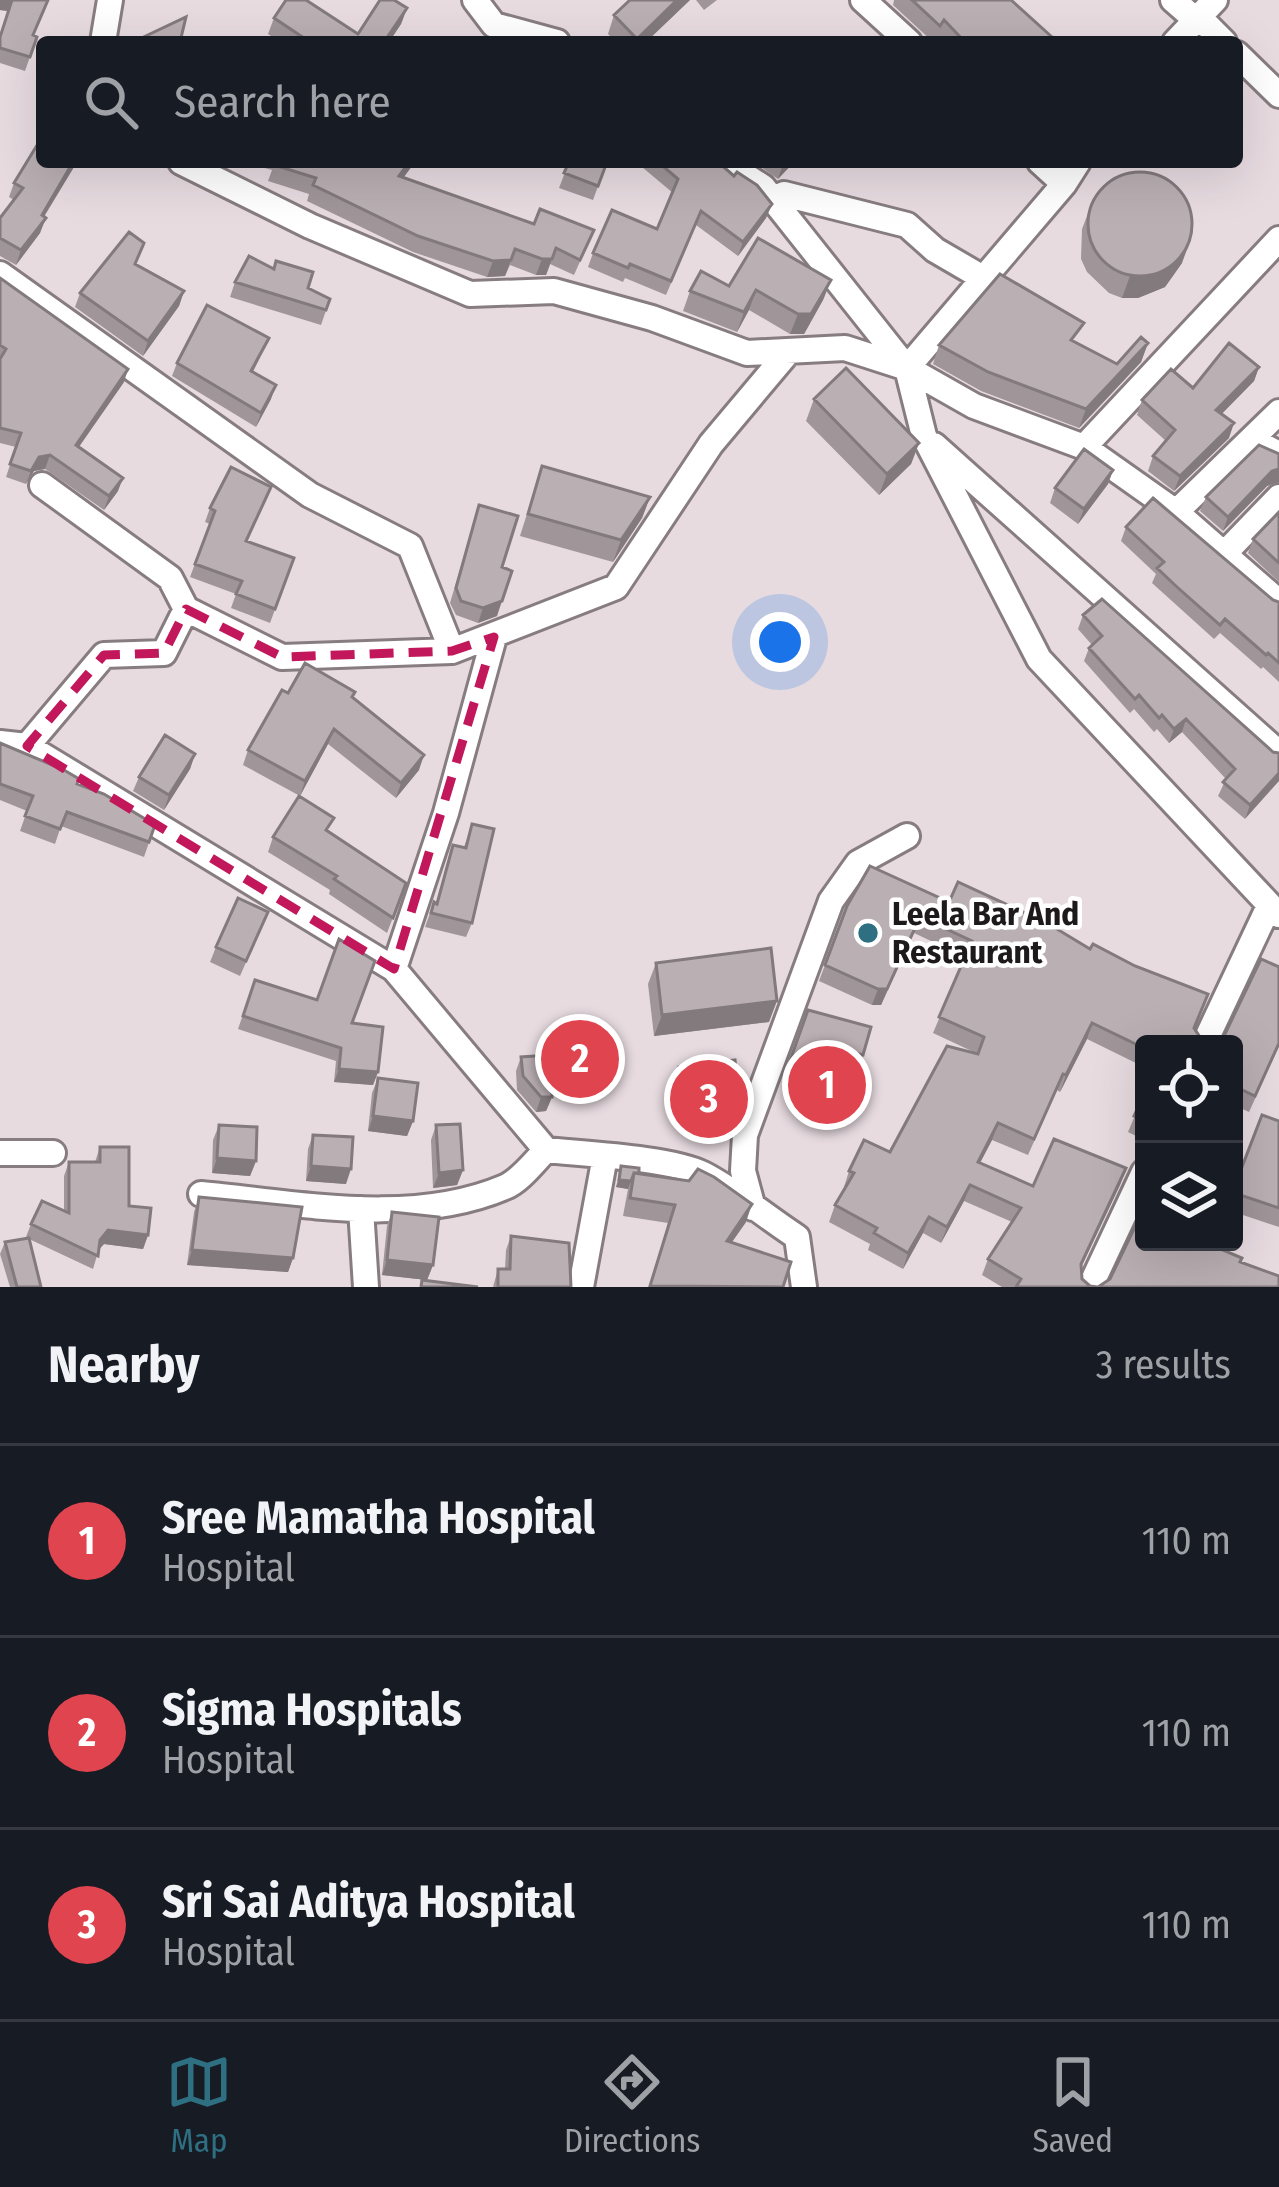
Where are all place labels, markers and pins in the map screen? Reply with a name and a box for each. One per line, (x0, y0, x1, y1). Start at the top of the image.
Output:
place label: Leela Bar And Restaurant (892, 894, 1079, 972)
marker: Leela Bar And Restaurant (855, 920, 881, 946)
pin: 2 (541, 1014, 619, 1104)
pin: 1 (788, 1040, 866, 1130)
pin: 3 (670, 1054, 748, 1144)

